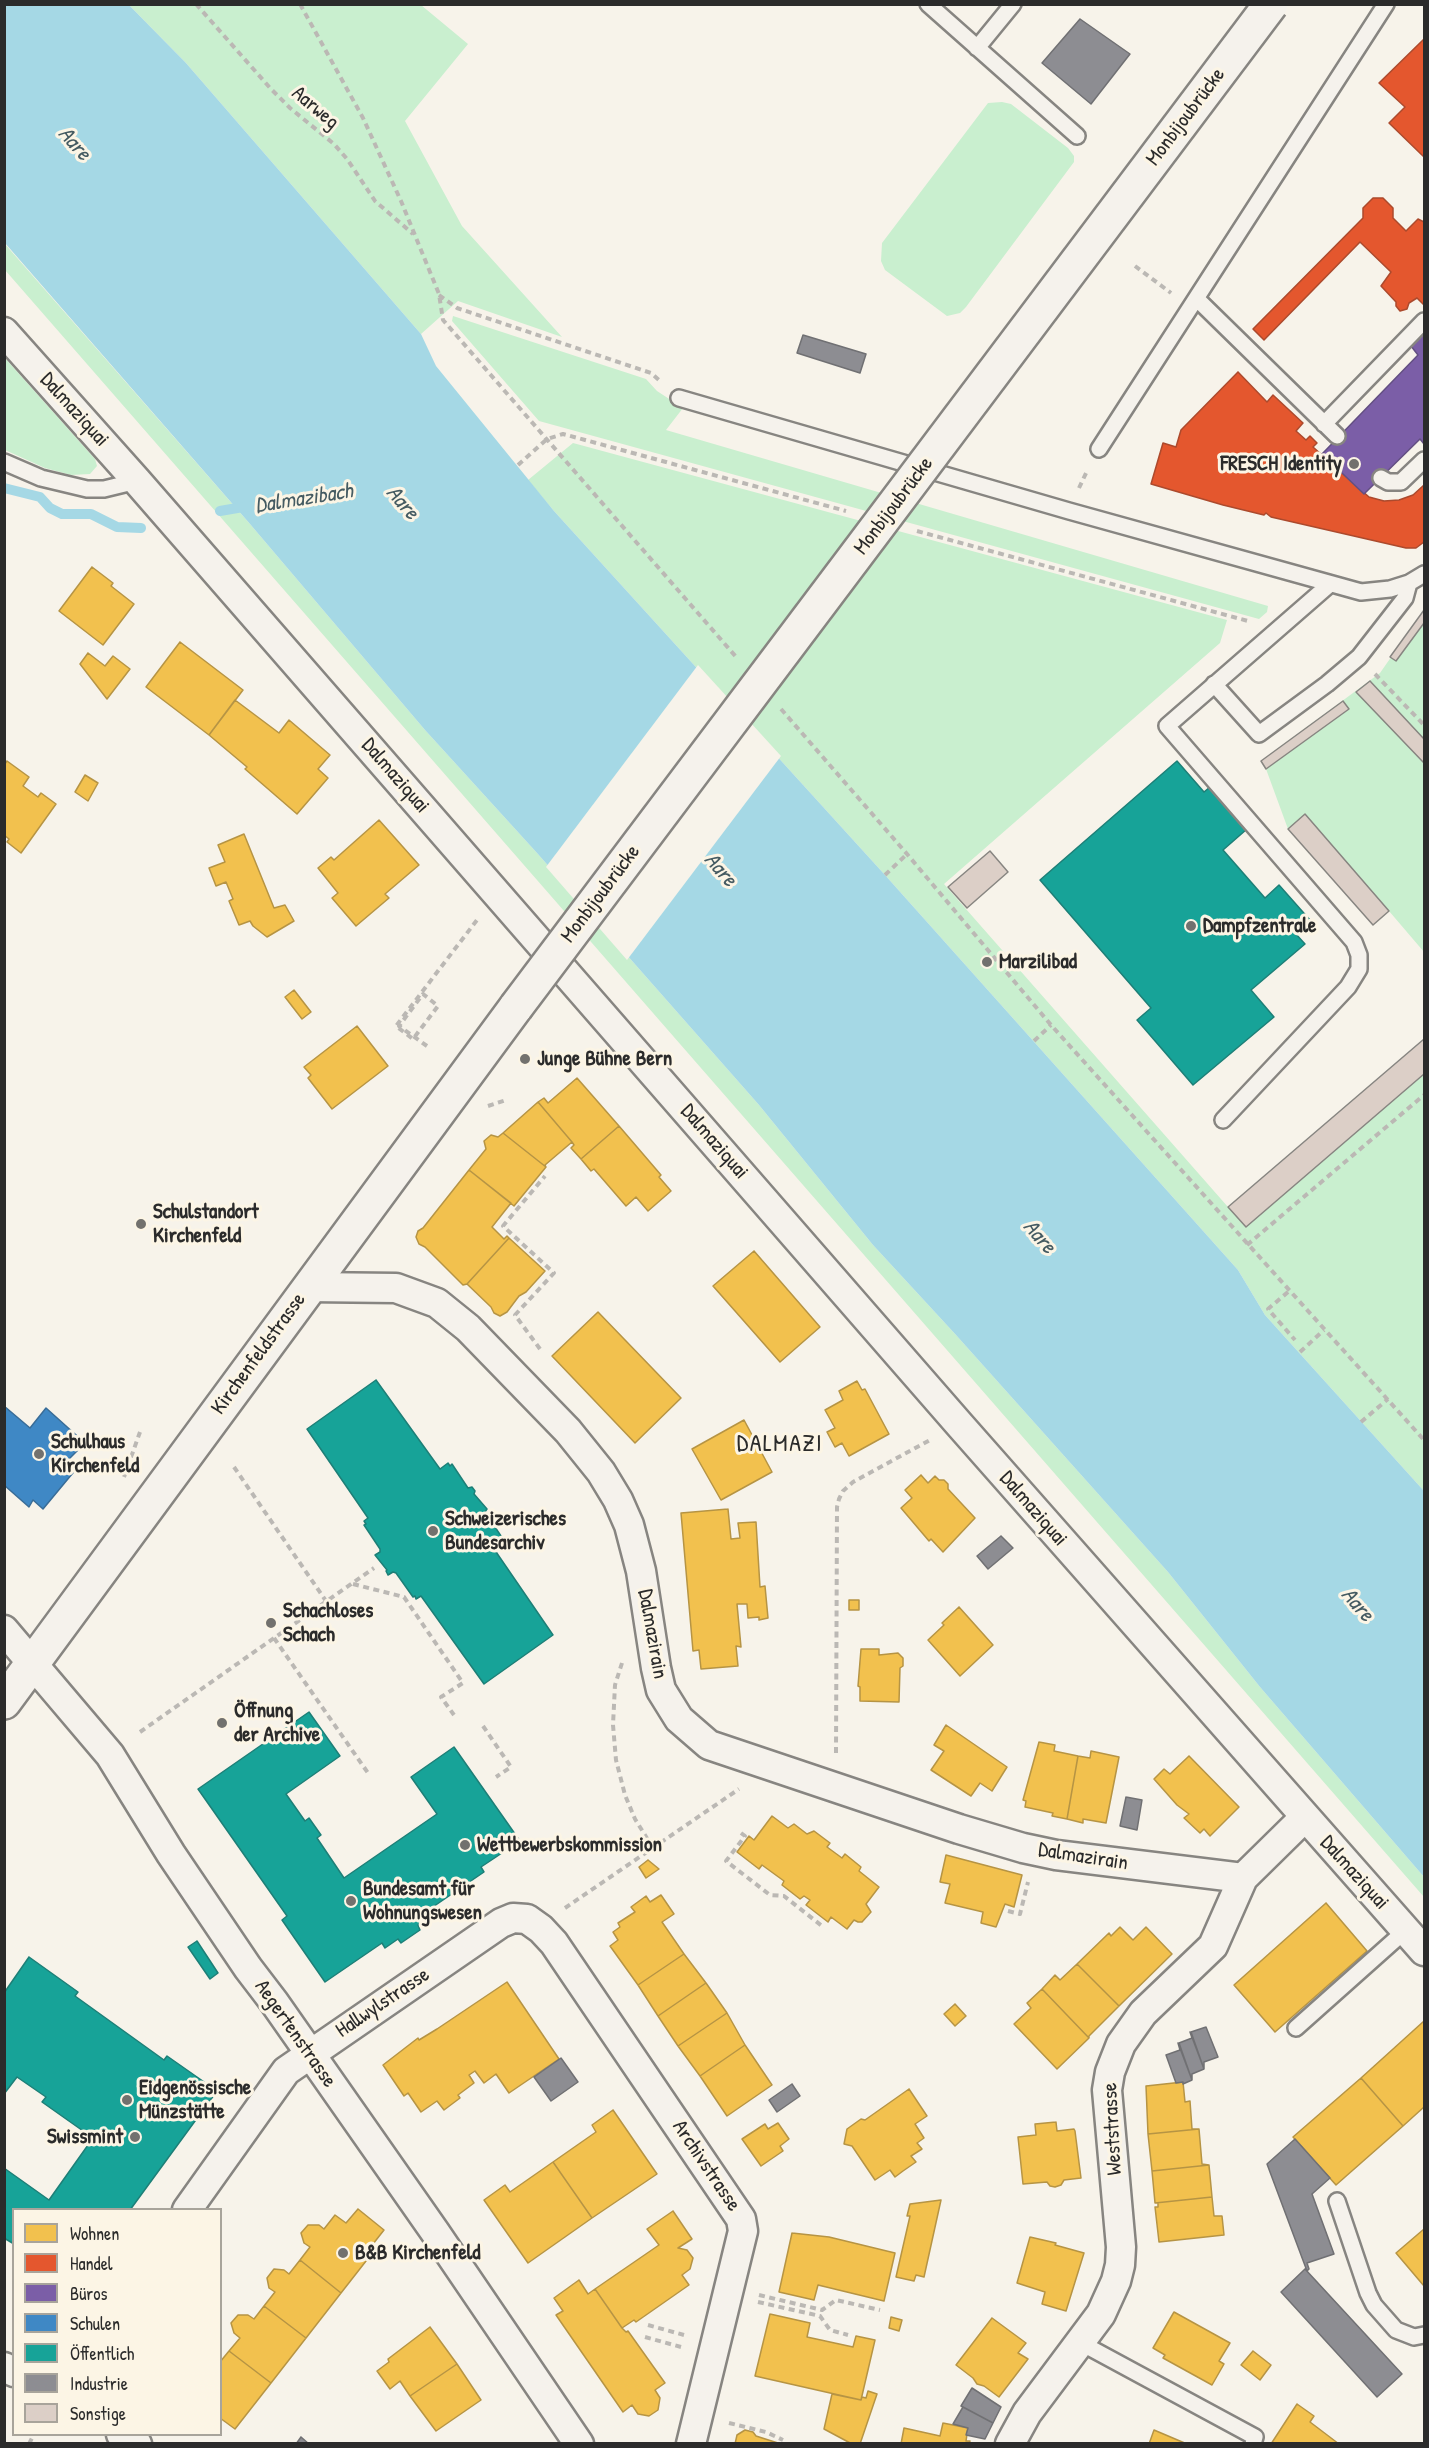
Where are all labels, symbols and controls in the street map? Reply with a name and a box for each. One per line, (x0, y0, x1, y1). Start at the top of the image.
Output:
street label: Monbijoubrücke (1141, 63, 1231, 171)
street label: Aarweg (286, 81, 344, 135)
water label: Aare (52, 122, 96, 166)
street label: Dalmaziquai (34, 368, 114, 452)
place label: FRESCH Identity (1220, 451, 1342, 477)
street label: Monbijoubrücke (849, 452, 939, 560)
marker: FRESCH Identity (1347, 457, 1361, 471)
water label: Dalmazibach (253, 478, 355, 520)
water label: Aare (380, 481, 424, 525)
street label: Dalmaziquai (356, 733, 434, 819)
street label: Monbijoubrücke (556, 840, 646, 948)
water label: Aare (698, 848, 742, 892)
place label: Dampfzentrale (1203, 913, 1316, 939)
marker: Dampfzentrale (1184, 919, 1198, 933)
place label: Marzilibad (999, 949, 1077, 975)
marker: Marzilibad (980, 955, 994, 969)
place label: Junge Bühne Bern (537, 1046, 672, 1072)
marker: Junge Bühne Bern (518, 1052, 532, 1066)
street label: Dalmaziquai (675, 1099, 753, 1185)
place label: Schulstandort Kirchenfeld (153, 1199, 259, 1249)
water label: Aare (1017, 1215, 1061, 1259)
marker: Schulstandort Kirchenfeld (134, 1217, 148, 1231)
street label: Kirchenfeldstrasse (206, 1288, 312, 1420)
place label: Schulhaus Kirchenfeld (51, 1429, 139, 1479)
district label: DALMAZI (737, 1431, 823, 1459)
marker: Schulhaus Kirchenfeld (32, 1447, 46, 1461)
street label: Dalmaziquai (994, 1466, 1072, 1552)
place label: Schweizerisches Bundesarchiv (445, 1506, 566, 1556)
marker: Schweizerisches Bundesarchiv (426, 1524, 440, 1538)
water label: Aare (1335, 1583, 1379, 1627)
street label: Dalmazirain (632, 1587, 672, 1681)
place label: Schachloses Schach (283, 1598, 373, 1648)
marker: Schachloses Schach (264, 1616, 278, 1630)
place label: Öffnung der Archive (234, 1698, 320, 1748)
marker: Öffnung der Archive (215, 1716, 229, 1730)
street label: Dalmaziquai (1314, 1831, 1394, 1915)
place label: Wettbewerbskommission (477, 1832, 662, 1858)
street label: Dalmazirain (1036, 1837, 1130, 1877)
marker: Wettbewerbskommission (458, 1838, 472, 1852)
place label: Bundesamt für Wohnungswesen (363, 1876, 482, 1926)
marker: Bundesamt für Wohnungswesen (344, 1894, 358, 1908)
street label: Hallwylstrasse (331, 1963, 435, 2043)
street label: Aegertenstrasse (249, 1975, 341, 2093)
place label: Eidgenössische Münzstätte (139, 2075, 251, 2125)
street label: Weststrasse (1098, 2082, 1128, 2176)
marker: Eidgenössische Münzstätte (120, 2093, 134, 2107)
street label: Archivstrasse (666, 2116, 746, 2216)
place label: Swissmint (47, 2124, 123, 2150)
marker: Swissmint (128, 2130, 142, 2144)
legend (12, 2208, 222, 2436)
text: Wohnen (70, 2221, 119, 2246)
place label: B&B Kirchenfeld (355, 2240, 481, 2266)
marker: B&B Kirchenfeld (336, 2246, 350, 2260)
text: Handel (70, 2251, 113, 2276)
text: Büros (70, 2281, 107, 2306)
text: Schulen (70, 2311, 120, 2336)
text: Öffentlich (70, 2341, 134, 2366)
text: Industrie (70, 2371, 128, 2396)
text: Sonstige (70, 2401, 126, 2426)

